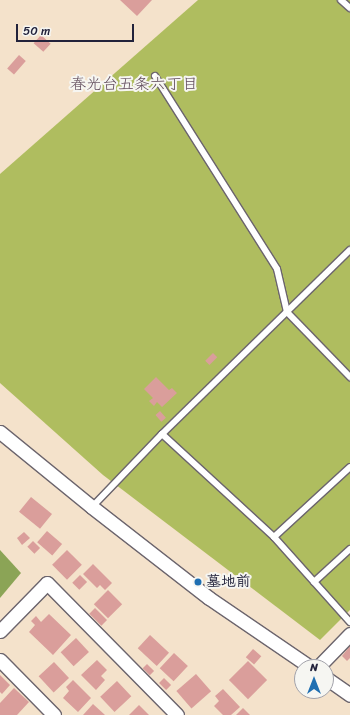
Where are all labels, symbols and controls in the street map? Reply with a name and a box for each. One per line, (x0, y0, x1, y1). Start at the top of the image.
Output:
scale bar (18, 16, 136, 42)
text: 50 m (23, 20, 50, 42)
district label: 春光台五条六丁目 (70, 74, 198, 94)
place label: 墓地前 (206, 573, 251, 591)
marker: 墓地前 (193, 577, 203, 587)
text: N (310, 658, 318, 677)
north arrow (294, 659, 334, 699)

